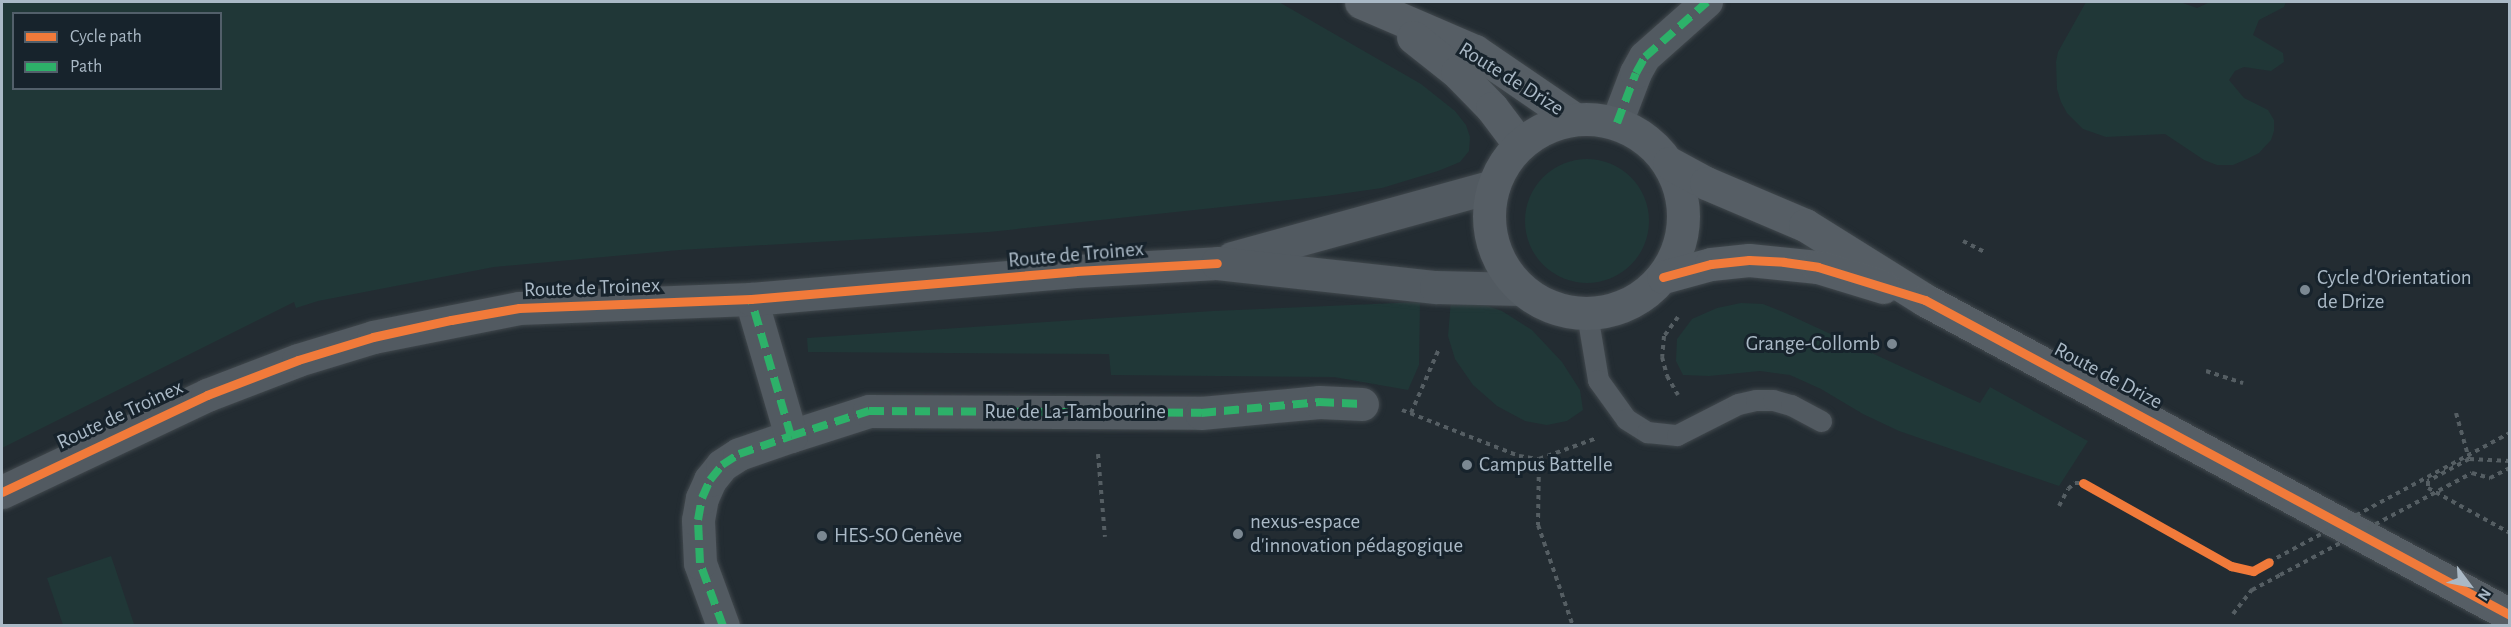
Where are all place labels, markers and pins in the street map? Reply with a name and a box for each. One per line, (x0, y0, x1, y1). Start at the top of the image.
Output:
place label: Cycle d'Orientation de Drize (2317, 265, 2472, 315)
marker: Cycle d'Orientation de Drize (2298, 283, 2312, 297)
place label: Grange-Collomb (1746, 331, 1880, 357)
marker: Grange-Collomb (1885, 337, 1899, 351)
place label: Campus Battelle (1479, 452, 1613, 478)
marker: Campus Battelle (1460, 458, 1474, 472)
place label: nexus-espace d'innovation pédagogique (1250, 509, 1463, 559)
place label: HES-SO Genève (834, 523, 962, 549)
marker: nexus-espace d'innovation pédagogique (1231, 527, 1245, 541)
marker: HES-SO Genève (815, 529, 829, 543)

